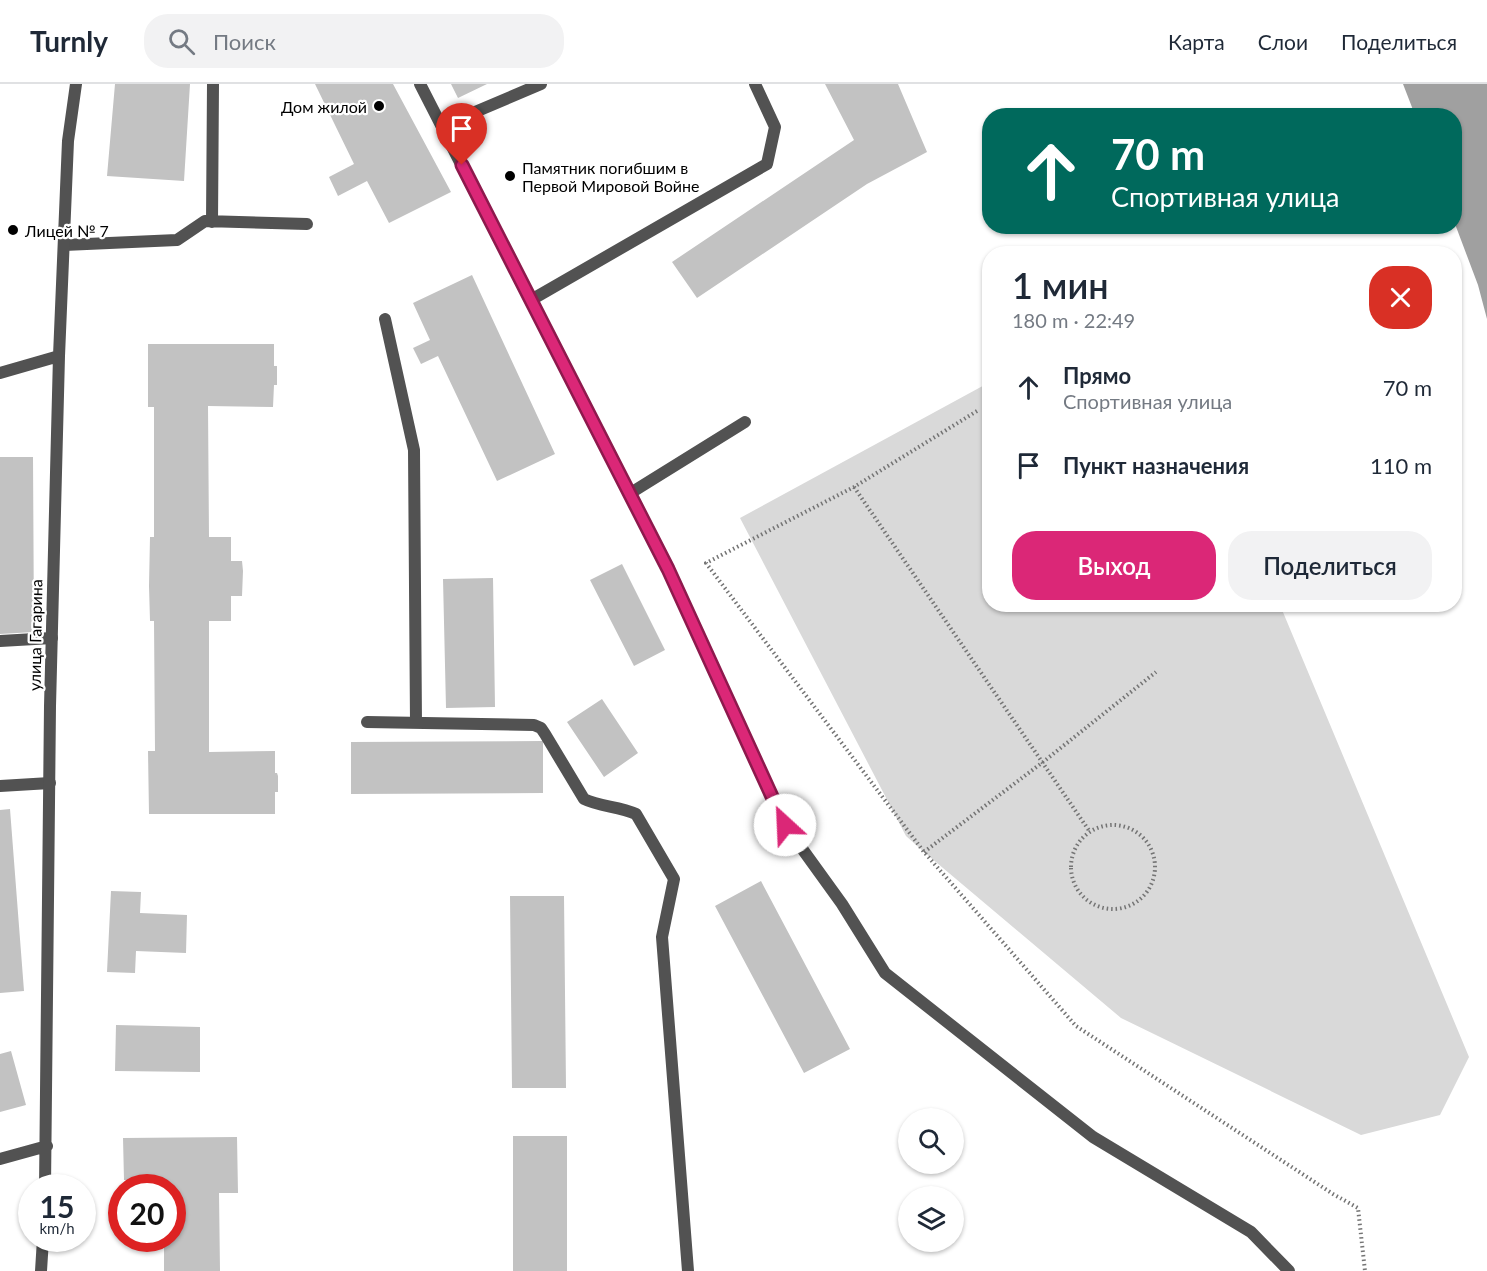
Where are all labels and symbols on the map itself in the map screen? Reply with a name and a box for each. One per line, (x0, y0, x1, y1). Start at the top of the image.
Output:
place label: Дом жилой (281, 97, 367, 116)
marker: Дом жилой (372, 99, 386, 113)
pin (436, 103, 487, 165)
place label: Памятник погибшим в Первой Мировой Войне (522, 158, 700, 195)
marker: Памятник погибшим в Первой Мировой Войне (503, 169, 517, 183)
place label: Лицей № 7 (24, 221, 109, 240)
marker: Лицей № 7 (6, 223, 20, 237)
street label: улица Гагарина (25, 579, 45, 691)
position arrow (753, 793, 817, 857)
speed limit sign: 20 (108, 1174, 186, 1252)

